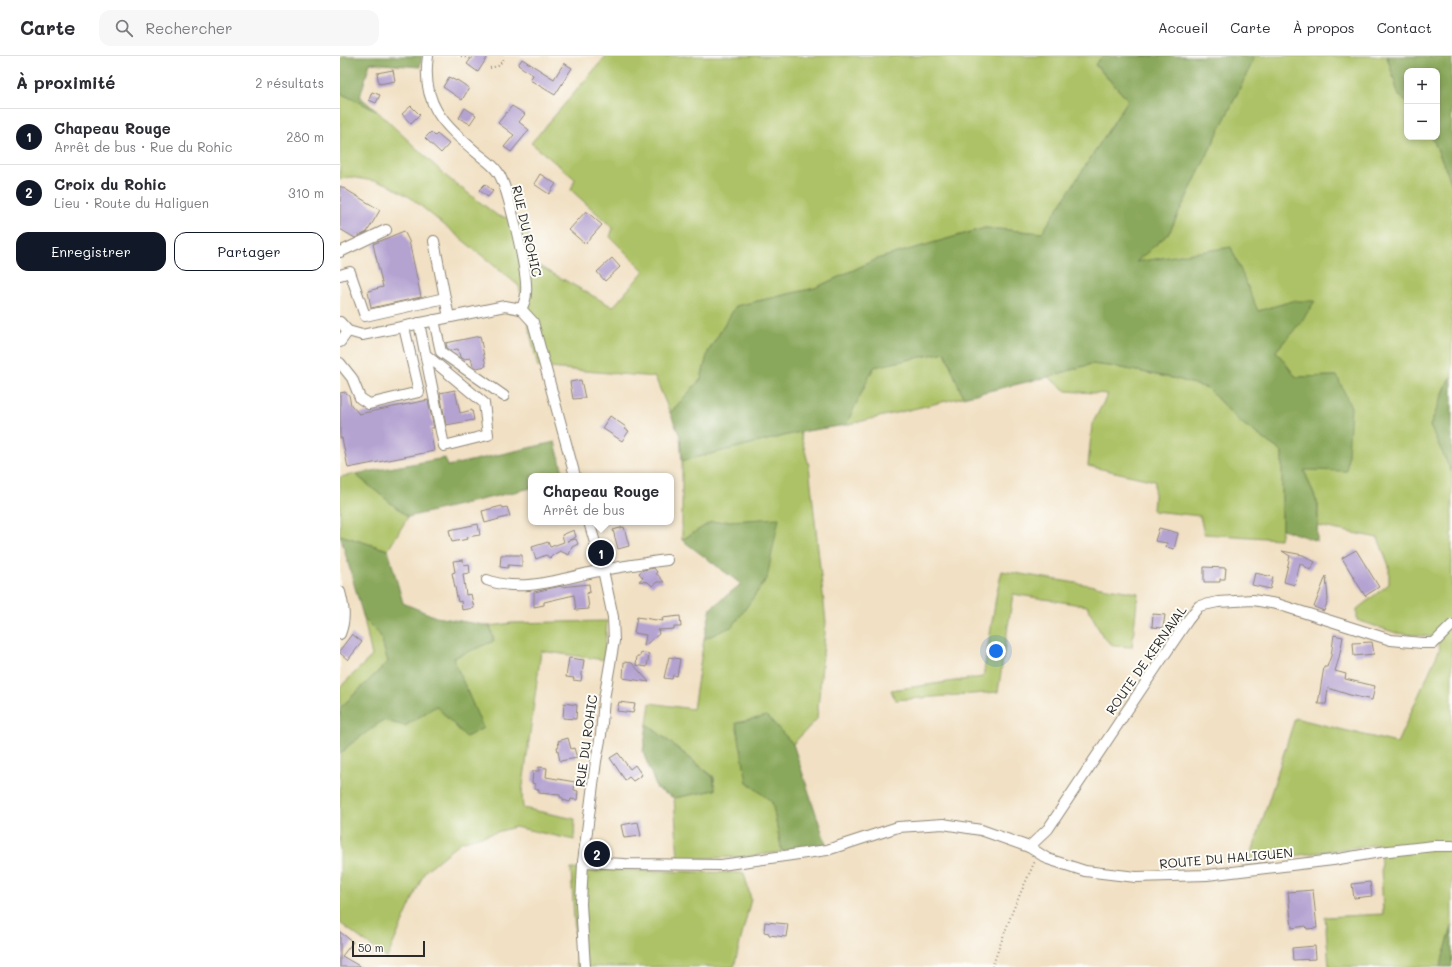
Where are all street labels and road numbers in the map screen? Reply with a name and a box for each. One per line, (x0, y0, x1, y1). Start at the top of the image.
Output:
street label: RUE DU ROHIC (509, 184, 546, 278)
street label: ROUTE DE KERNAVAL (1102, 602, 1190, 718)
street label: RUE DU ROHIC (571, 694, 600, 788)
street label: ROUTE DU HALIGUEN (1158, 843, 1293, 872)

